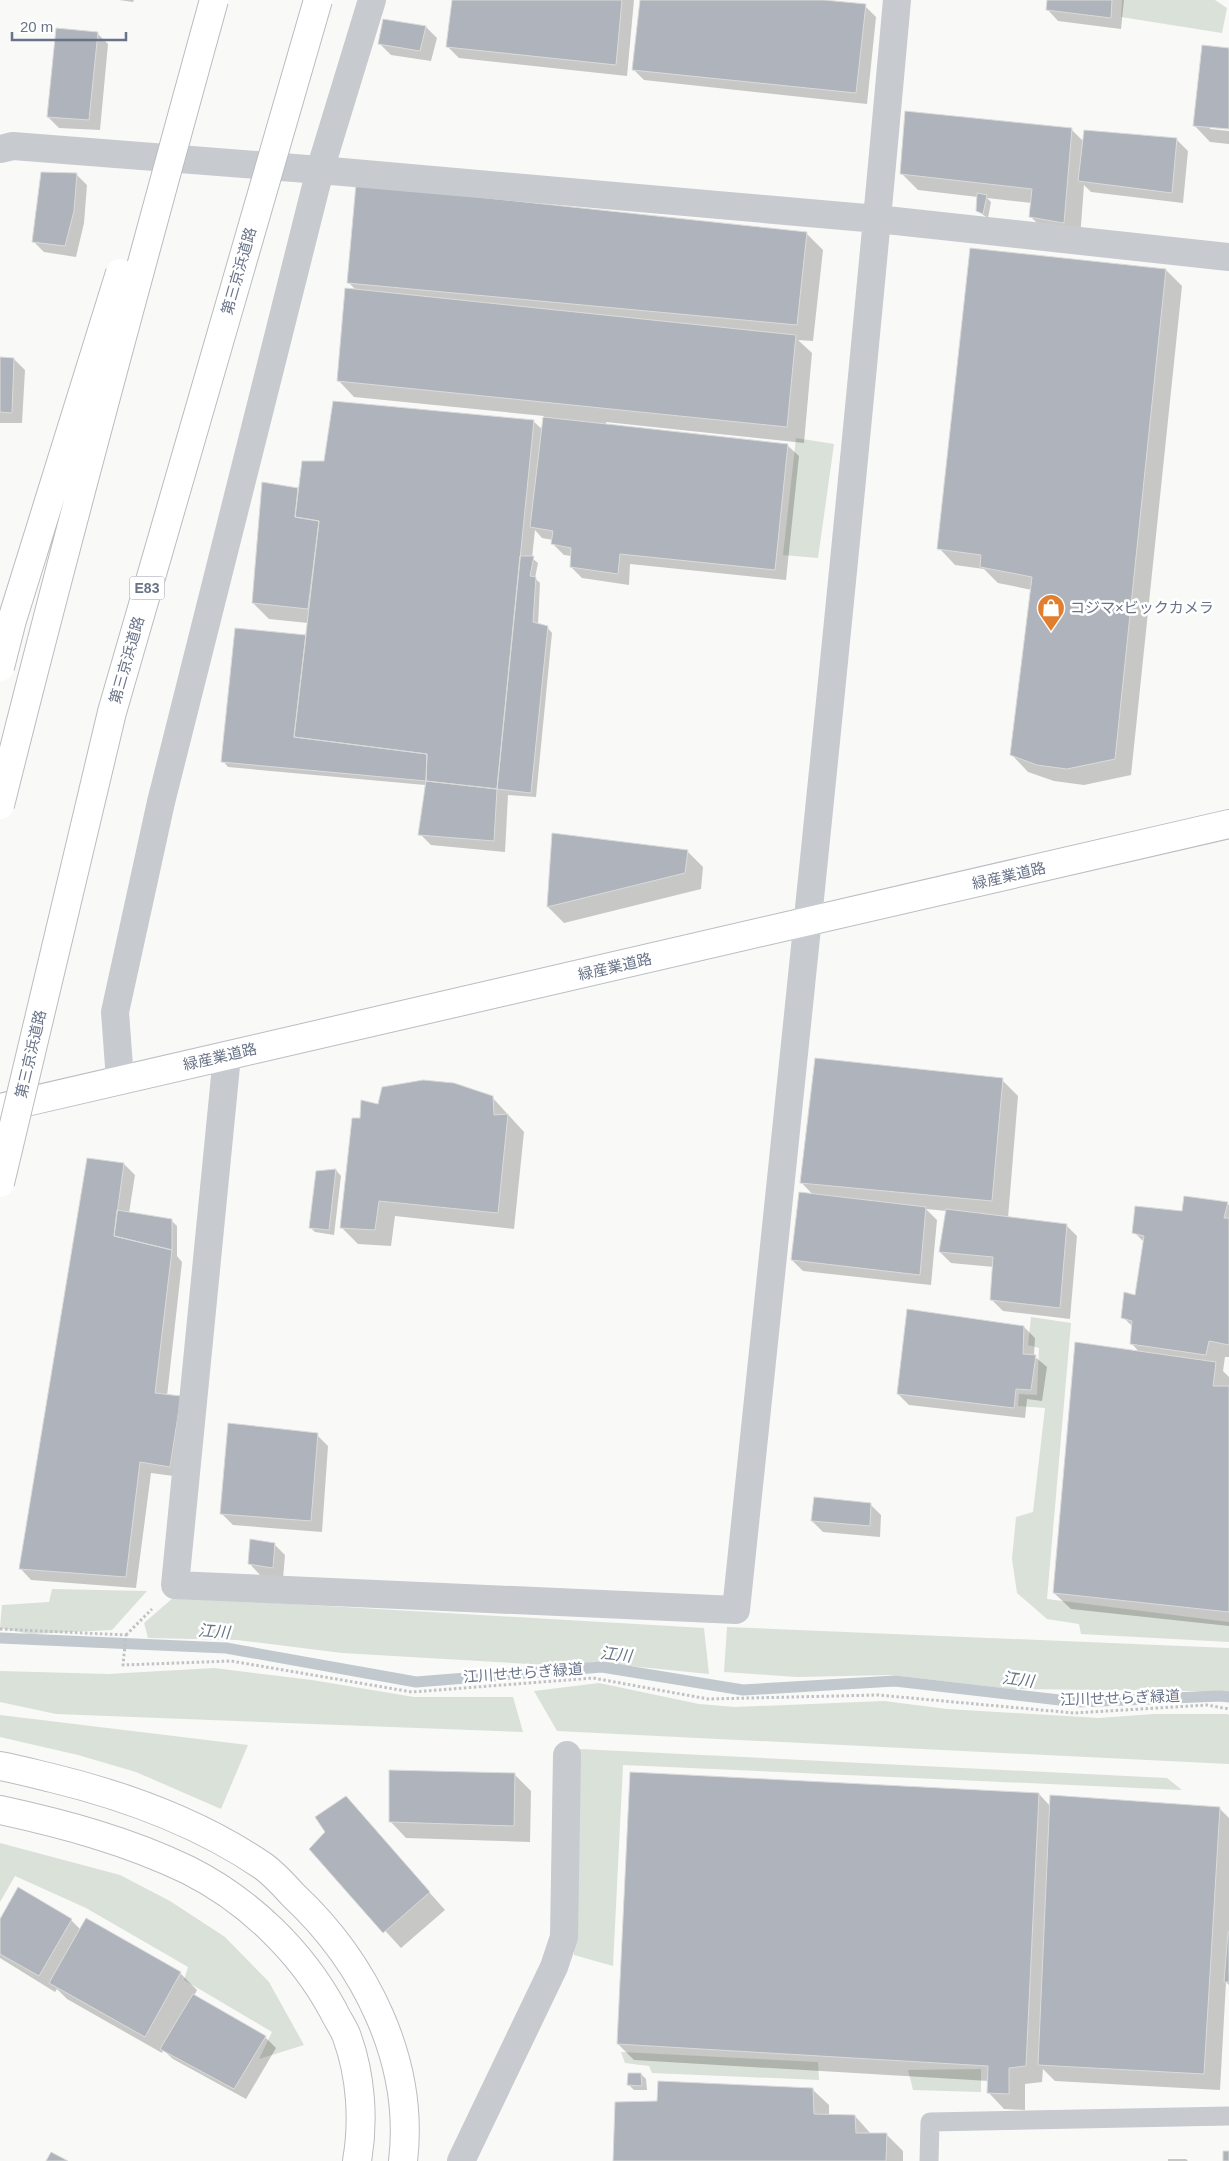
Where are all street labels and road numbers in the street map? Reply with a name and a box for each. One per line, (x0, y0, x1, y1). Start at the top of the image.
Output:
street label: 第三京浜道路 (218, 225, 259, 316)
road number: E83 (130, 576, 164, 600)
street label: 第三京浜道路 (106, 614, 147, 705)
street label: 緑産業道路 (970, 859, 1047, 892)
street label: 緑産業道路 (576, 950, 653, 983)
street label: 第三京浜道路 (12, 1008, 49, 1100)
street label: 緑産業道路 (181, 1040, 258, 1073)
street label: 江川せせらぎ緑道 (463, 1660, 583, 1685)
street label: 江川せせらぎ緑道 (1060, 1687, 1180, 1708)

